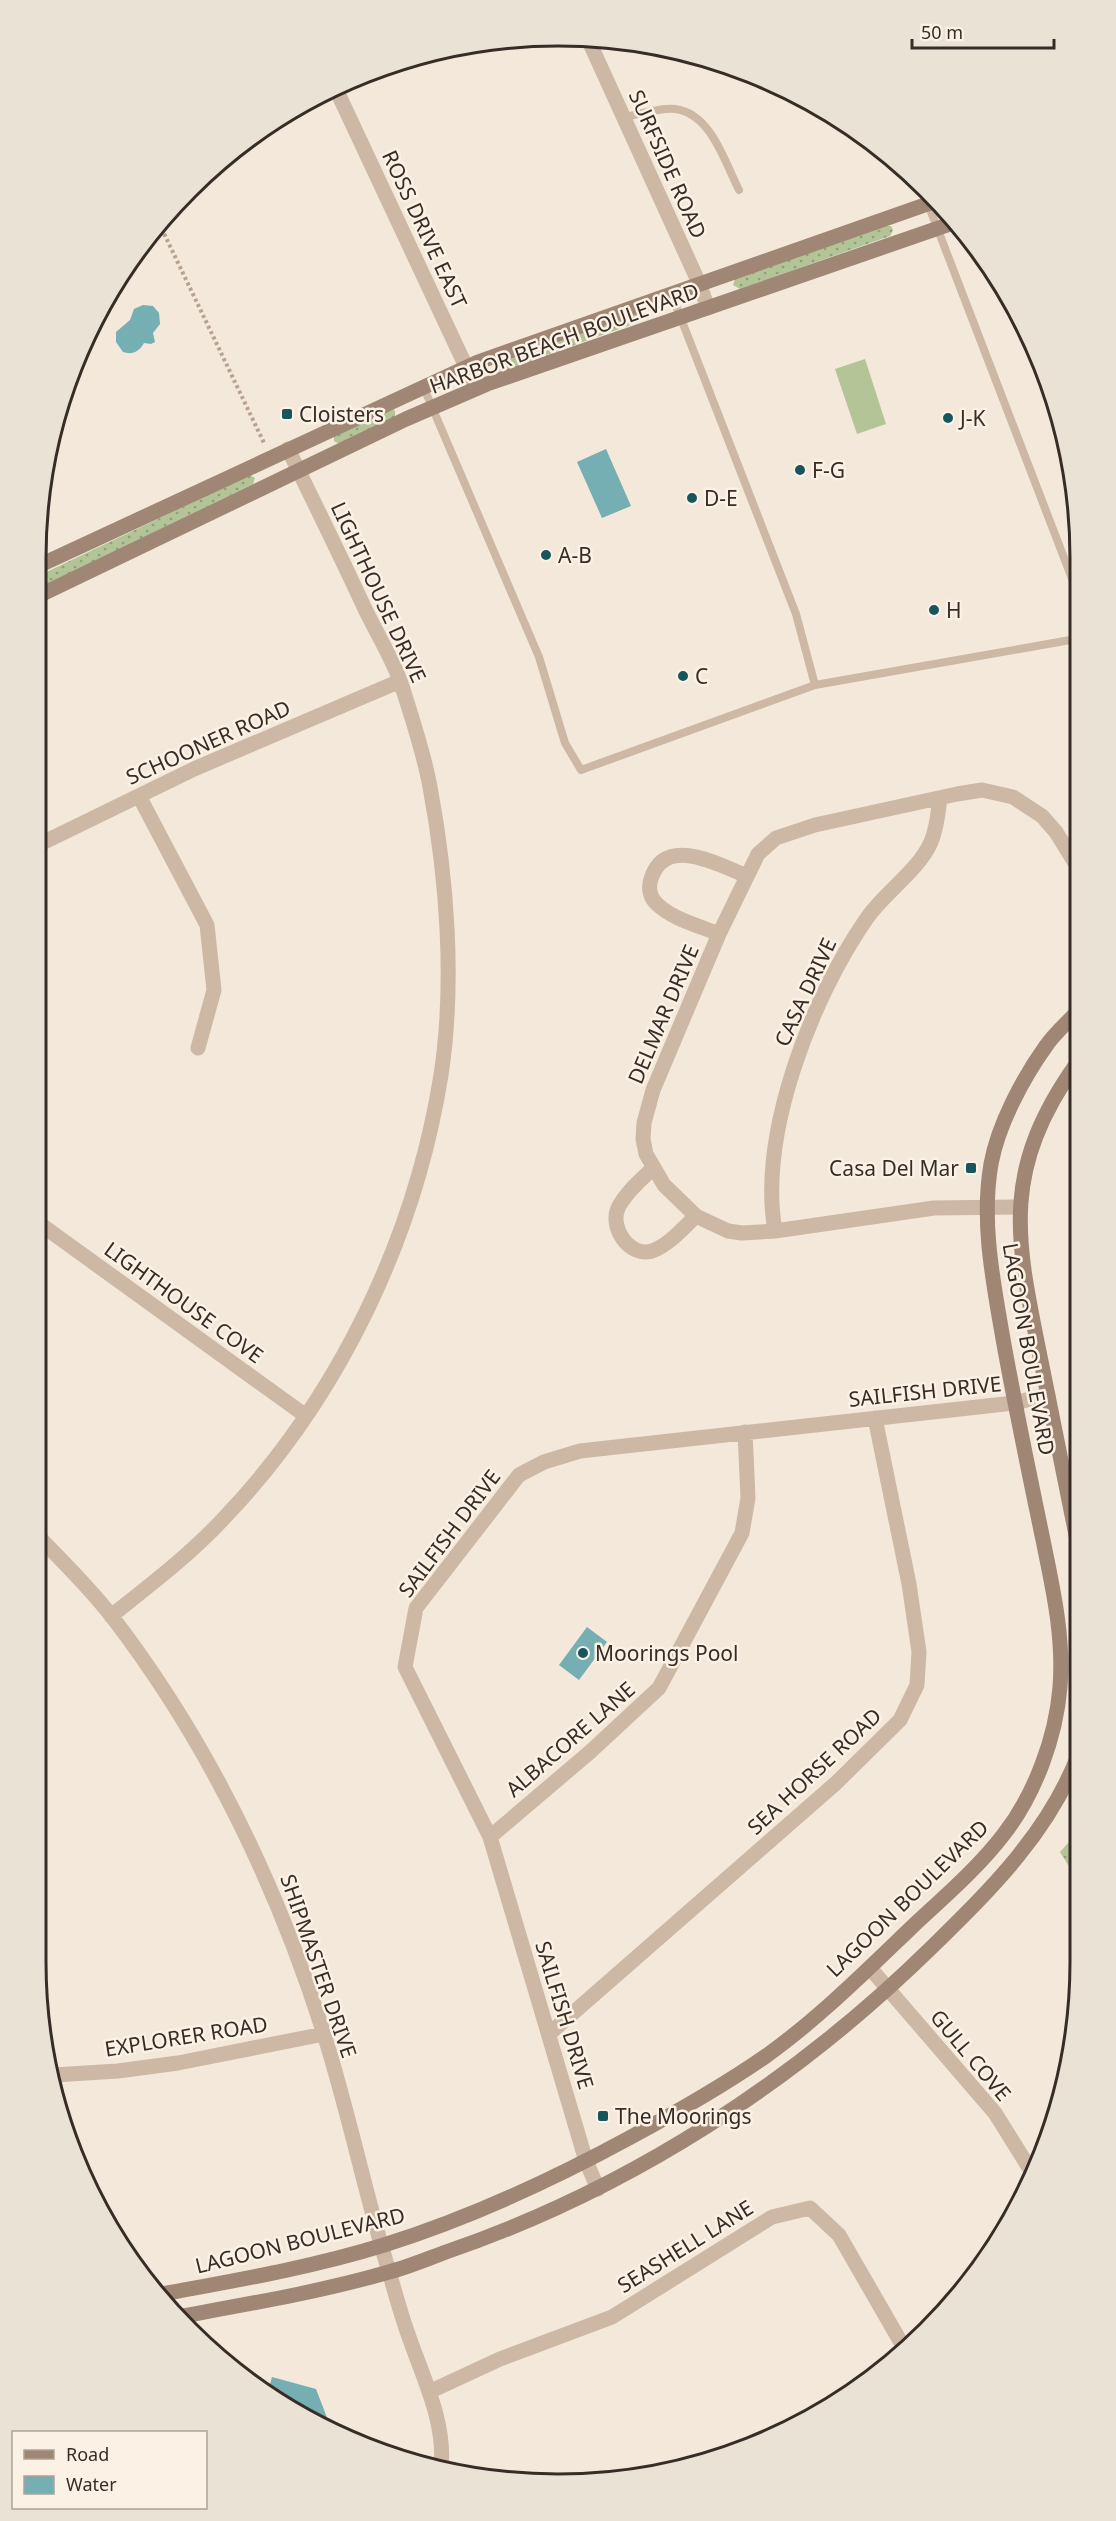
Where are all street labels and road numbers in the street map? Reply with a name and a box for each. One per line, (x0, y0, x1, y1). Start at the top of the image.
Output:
street label: SURFSIDE ROAD (623, 85, 713, 243)
street label: ROSS DRIVE EAST (376, 145, 474, 313)
street label: HARBOR BEACH BOULEVARD (425, 276, 703, 400)
street label: LIGHTHOUSE DRIVE (325, 497, 433, 687)
street label: SCHOONER ROAD (121, 693, 295, 791)
street label: CASA DRIVE (768, 933, 842, 1051)
street label: DELMAR DRIVE (621, 940, 705, 1088)
street label: LIGHTHOUSE COVE (99, 1235, 269, 1369)
street label: LAGOON BOULEVARD (997, 1241, 1061, 1457)
street label: SAILFISH DRIVE (847, 1369, 1003, 1413)
street label: SAILFISH DRIVE (392, 1463, 506, 1603)
street label: ALBACORE LANE (499, 1675, 641, 1803)
street label: SEA HORSE ROAD (741, 1702, 887, 1840)
street label: LAGOON BOULEVARD (820, 1813, 994, 1983)
street label: SHIPMASTER DRIVE (274, 1870, 364, 2062)
street label: SAILFISH DRIVE (529, 1938, 601, 2092)
street label: GULL COVE (924, 2003, 1018, 2107)
street label: EXPLORER ROAD (102, 2009, 270, 2063)
street label: SEASHELL LANE (612, 2193, 758, 2299)
street label: LAGOON BOULEVARD (192, 2200, 408, 2280)

